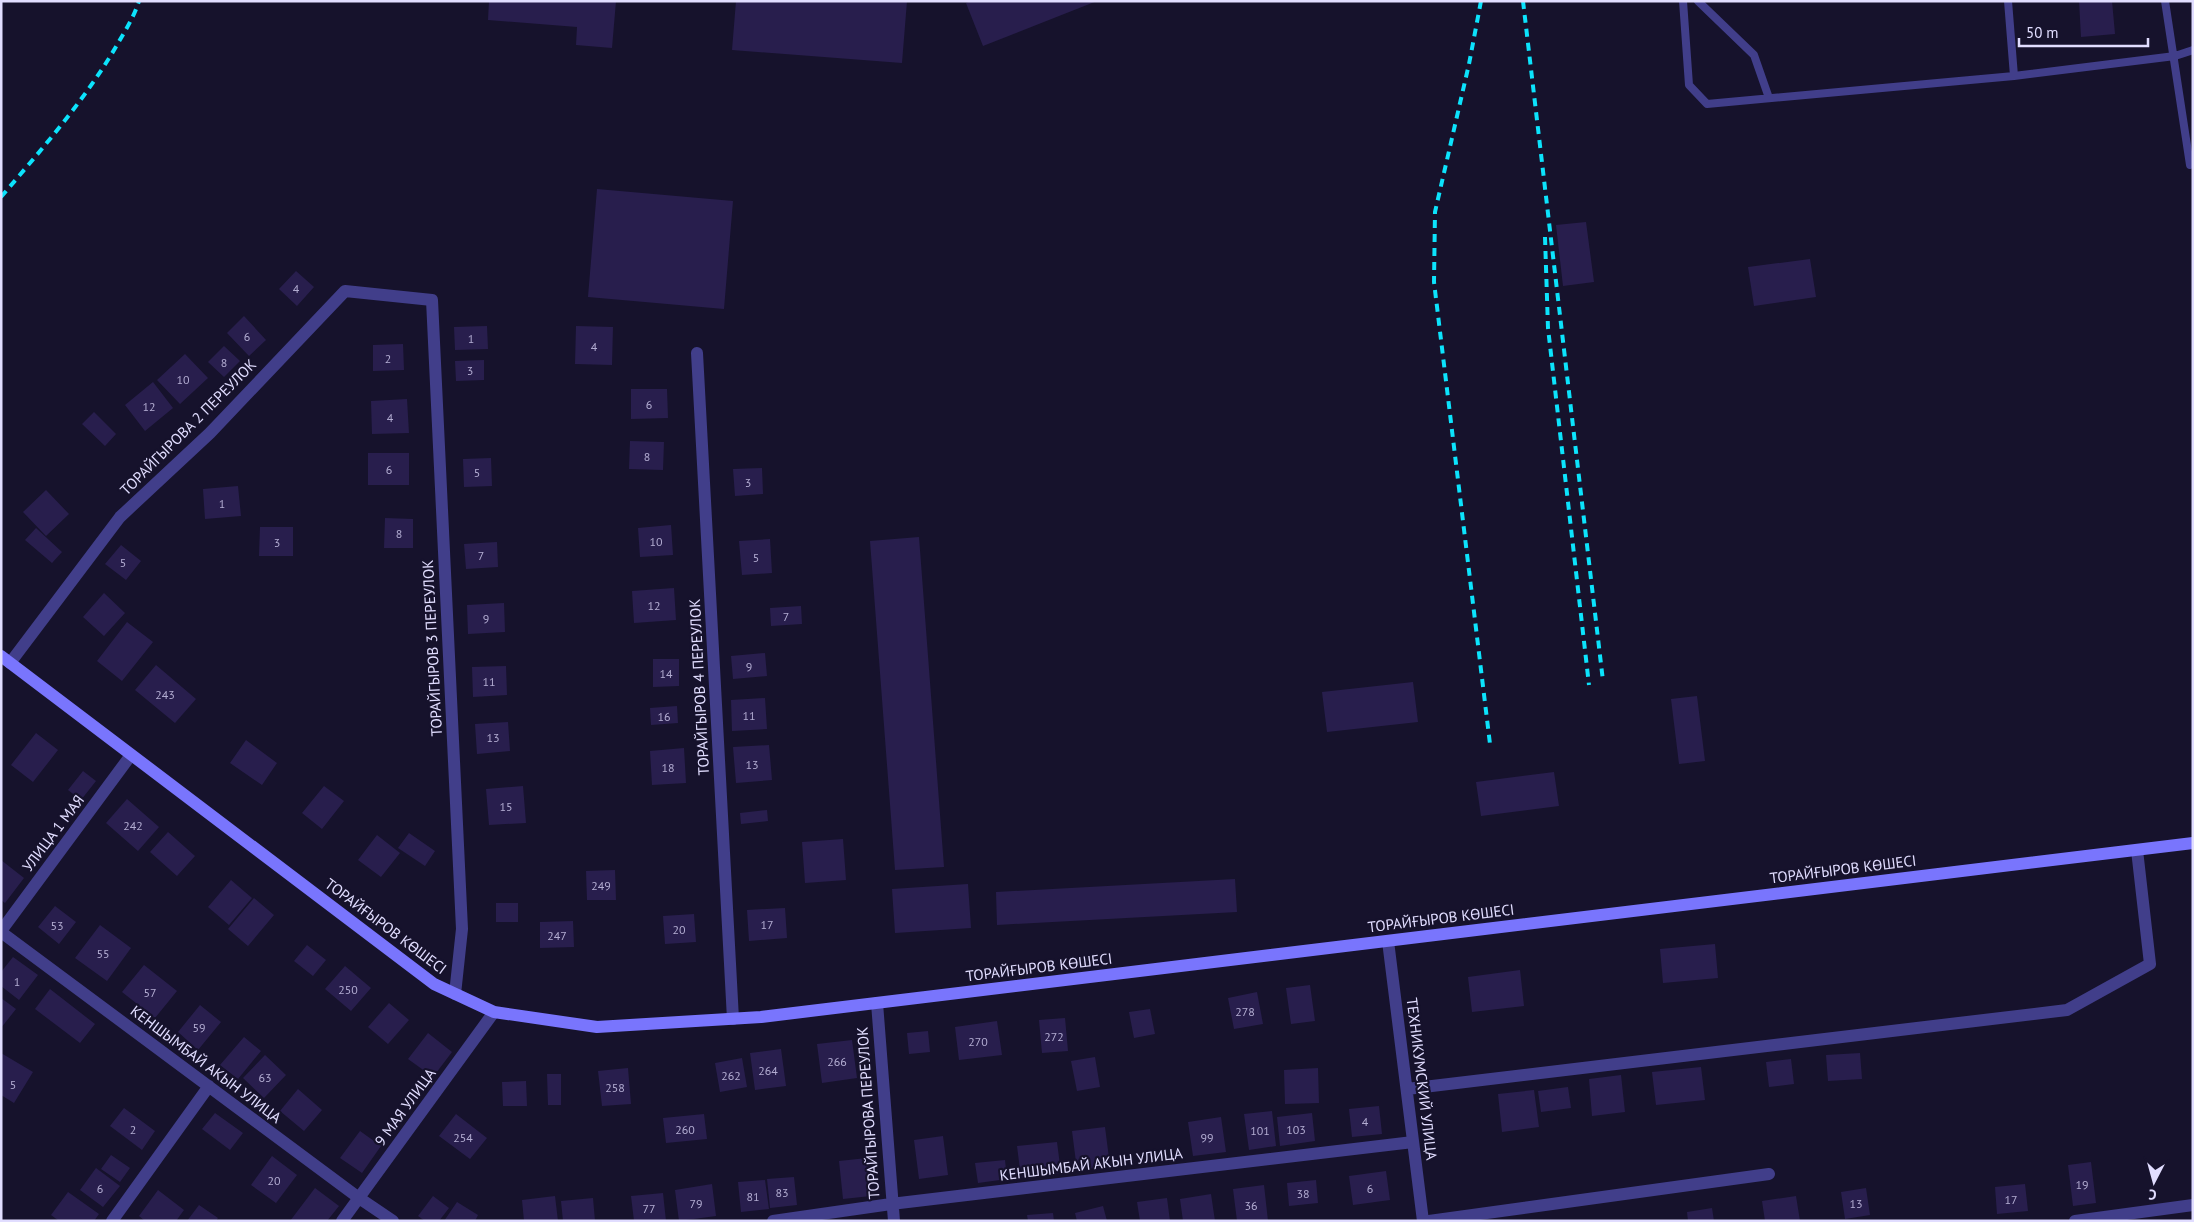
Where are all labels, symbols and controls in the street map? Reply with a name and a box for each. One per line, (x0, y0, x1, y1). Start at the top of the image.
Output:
scale bar (2019, 15, 2148, 47)
text: 50 m (2026, 23, 2059, 42)
house number: 4 (293, 281, 300, 296)
house number: 6 (244, 329, 250, 344)
house number: 1 (468, 331, 474, 346)
house number: 4 (591, 339, 598, 354)
house number: 2 (385, 351, 391, 366)
street label: ТОРАЙГЫРОВА 2 ПЕРЕУЛОК (116, 355, 260, 499)
house number: 8 (221, 355, 227, 370)
house number: 3 (467, 363, 473, 378)
house number: 10 (176, 372, 190, 387)
house number: 6 (646, 397, 652, 412)
house number: 12 (142, 399, 156, 414)
house number: 4 (387, 410, 394, 425)
house number: 8 (644, 449, 650, 464)
house number: 6 (386, 462, 392, 477)
house number: 5 (474, 465, 480, 480)
house number: 3 (745, 475, 751, 490)
house number: 1 (219, 496, 225, 511)
house number: 8 (396, 526, 402, 541)
house number: 10 (649, 534, 663, 549)
house number: 3 (274, 535, 280, 550)
house number: 7 (478, 548, 484, 563)
house number: 5 (753, 550, 759, 565)
house number: 5 (120, 555, 126, 570)
street label: ТОРАЙГЫРОВ 3 ПЕРЕУЛОК (418, 559, 446, 737)
house number: 12 (647, 598, 661, 613)
street label: ТОРАЙГЫРОВ 4 ПЕРЕУЛОК (685, 598, 713, 776)
house number: 7 (783, 609, 789, 624)
house number: 9 (483, 611, 489, 626)
house number: 9 (746, 659, 752, 674)
house number: 14 (659, 666, 673, 681)
house number: 11 (482, 674, 496, 689)
house number: 243 (155, 687, 175, 702)
house number: 11 (742, 708, 756, 723)
house number: 16 (657, 709, 671, 724)
house number: 13 (486, 730, 500, 745)
house number: 13 (745, 757, 759, 772)
house number: 18 (661, 760, 675, 775)
street label: УЛИЦА 1 МАЯ (18, 791, 88, 875)
house number: 15 (499, 799, 513, 814)
house number: 242 (123, 818, 143, 833)
street label: ТОРАЙҒЫРОВ КӨШЕСІ (1769, 851, 1917, 887)
street label: ТОРАЙҒЫРОВ КӨШЕСІ (321, 874, 451, 978)
house number: 249 (591, 878, 611, 893)
street label: ТОРАЙҒЫРОВ КӨШЕСІ (1367, 900, 1515, 936)
house number: 17 (760, 917, 774, 932)
house number: 53 (50, 918, 64, 933)
house number: 20 (672, 922, 686, 937)
house number: 247 (547, 928, 567, 943)
house number: 55 (96, 946, 110, 961)
street label: ТОРАЙҒЫРОВ КӨШЕСІ (965, 949, 1113, 985)
house number: 1 (14, 974, 20, 989)
house number: 250 (338, 982, 358, 997)
house number: 57 (143, 985, 157, 1000)
street label: ТЕХНИКУМСКИЙ УЛИЦА (1403, 997, 1441, 1161)
street label: КЕНШЫМБАЙ АКЫН УЛИЦА (127, 1001, 285, 1127)
house number: 278 (1235, 1004, 1255, 1019)
house number: 59 (192, 1020, 206, 1035)
street label: ТОРАЙГЫРОВА ПЕРЕУЛОК (852, 1026, 884, 1200)
house number: 272 (1044, 1029, 1064, 1044)
house number: 270 (968, 1034, 988, 1049)
house number: 266 (827, 1054, 847, 1069)
house number: 264 (758, 1063, 778, 1078)
street label: 9 МАЯ УЛИЦА (370, 1064, 440, 1150)
house number: 262 (721, 1068, 741, 1083)
house number: 63 (258, 1070, 272, 1085)
house number: 5 (10, 1077, 16, 1092)
house number: 258 (605, 1080, 625, 1095)
house number: 4 (1362, 1114, 1369, 1129)
house number: 2 (130, 1122, 136, 1137)
house number: 260 (675, 1122, 695, 1137)
house number: 103 (1286, 1122, 1306, 1137)
house number: 101 (1250, 1123, 1270, 1138)
house number: 254 (453, 1130, 473, 1145)
house number: 99 (1200, 1130, 1214, 1145)
street label: КЕНШЫМБАЙ АКЫН УЛИЦА (998, 1143, 1184, 1185)
north arrow (2129, 1157, 2179, 1207)
house number: 20 (267, 1173, 281, 1188)
house number: 19 (2075, 1177, 2089, 1192)
house number: 6 (97, 1181, 103, 1196)
house number: 6 (1367, 1181, 1373, 1196)
house number: 83 (775, 1185, 789, 1200)
house number: 38 (1296, 1186, 1310, 1201)
text: С (2148, 1186, 2157, 1204)
house number: 81 (746, 1189, 760, 1204)
house number: 17 (2004, 1192, 2018, 1207)
house number: 79 (689, 1196, 703, 1211)
house number: 13 (1849, 1196, 1863, 1211)
house number: 36 (1244, 1198, 1258, 1213)
house number: 77 (642, 1201, 656, 1216)

